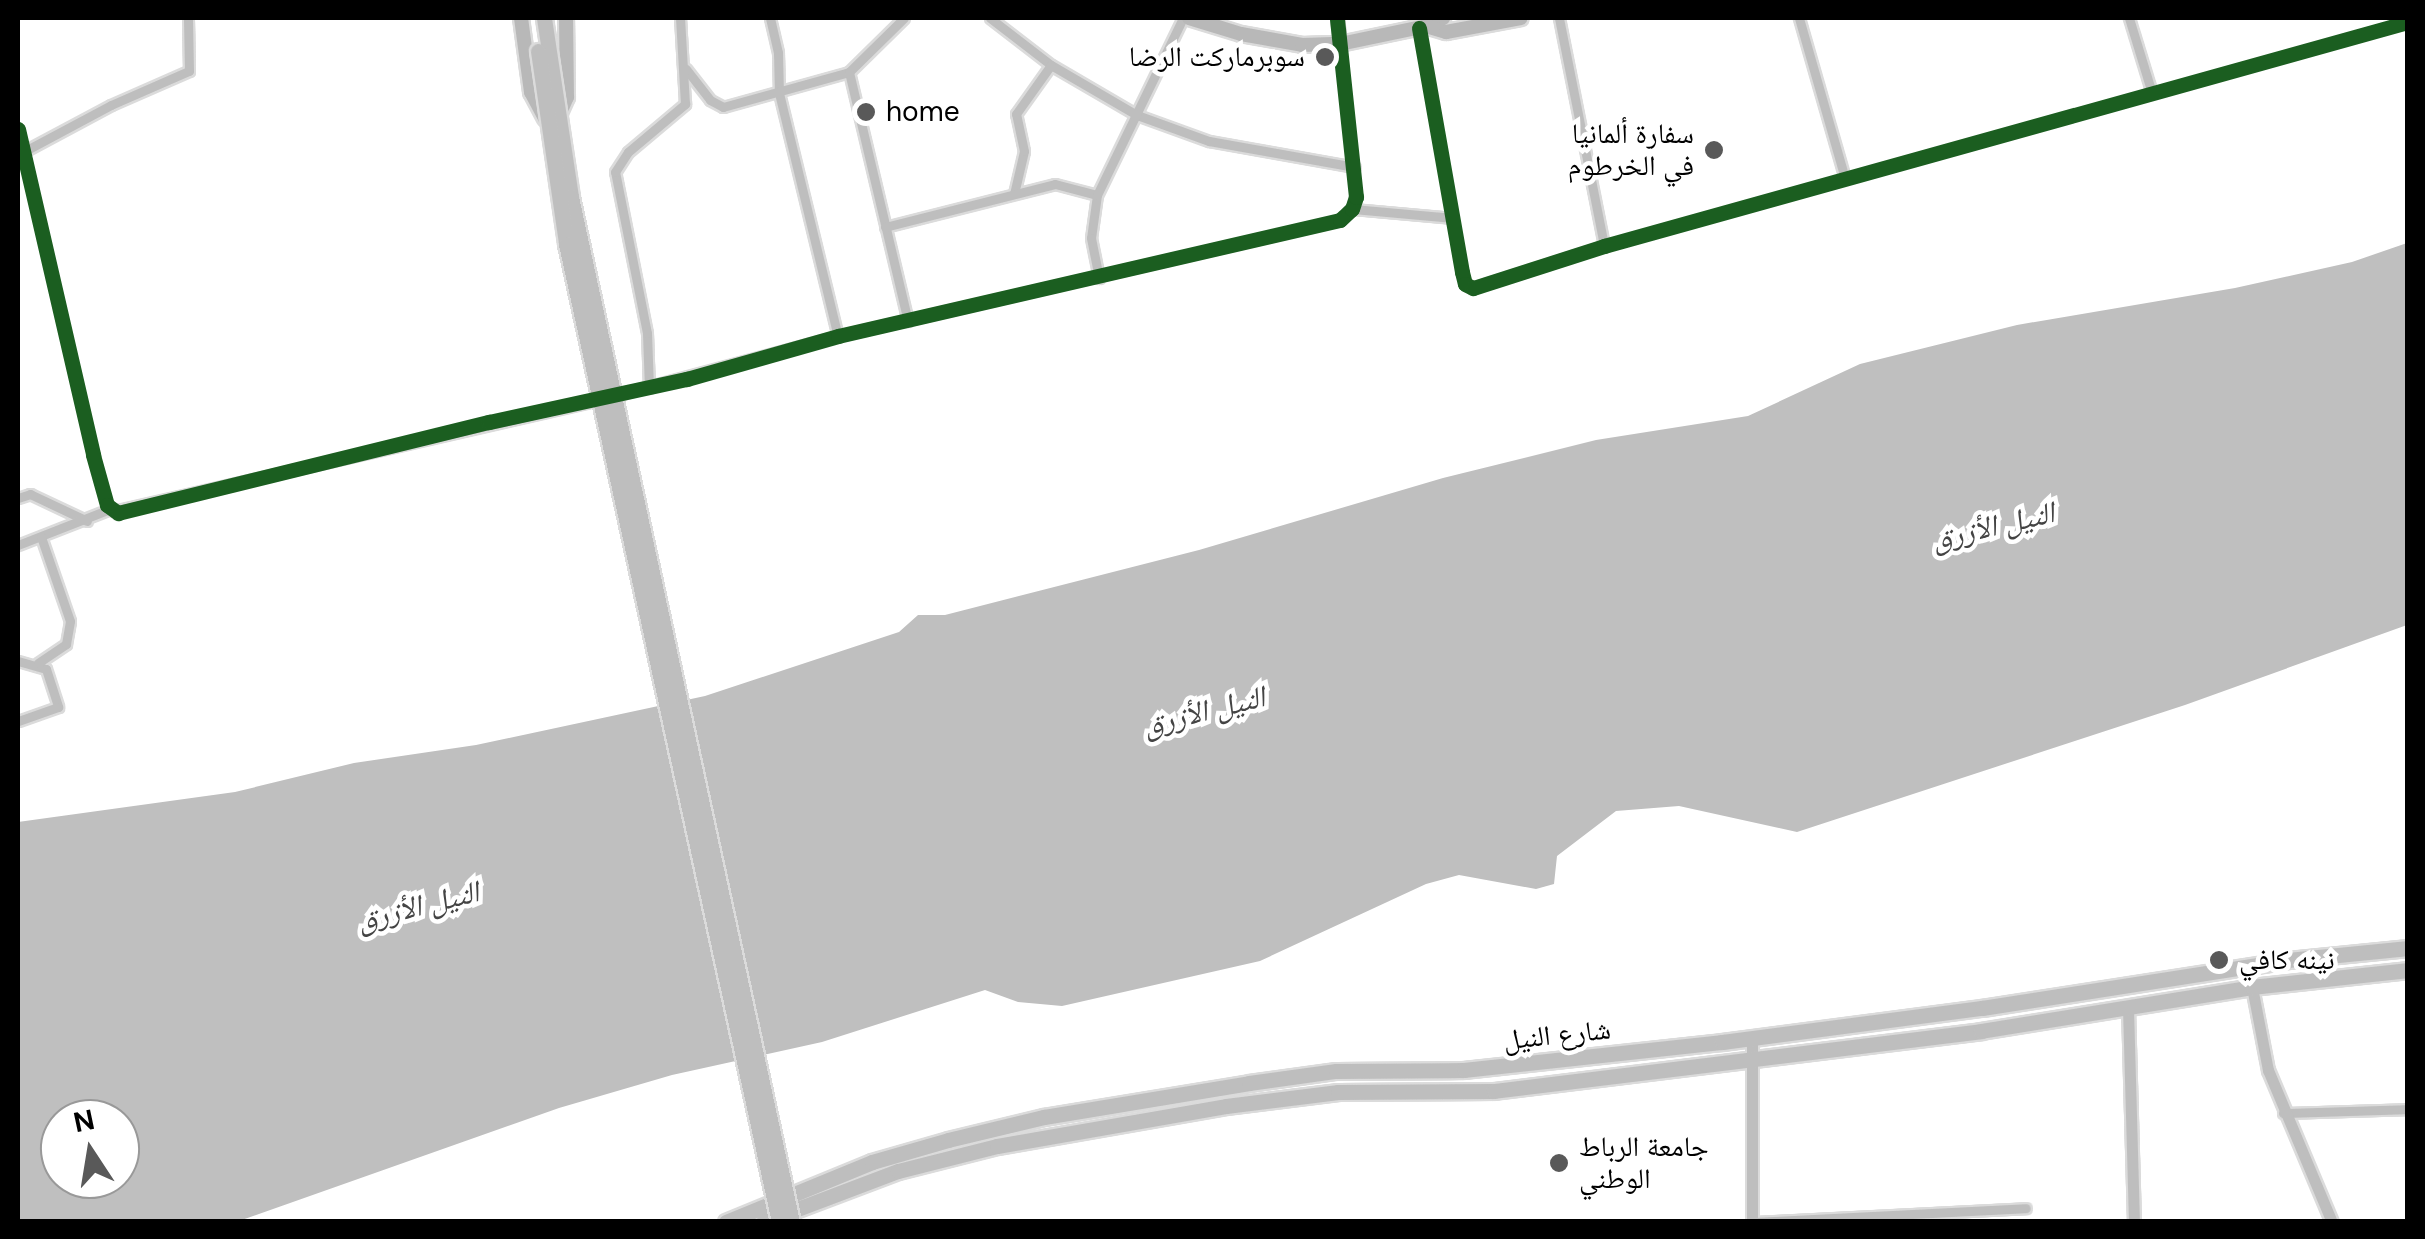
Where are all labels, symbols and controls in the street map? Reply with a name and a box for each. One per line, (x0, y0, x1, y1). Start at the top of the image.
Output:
place label: سوبرماركت الرضا (1129, 40, 1305, 74)
marker: سوبرماركت الرضا (1314, 46, 1336, 68)
place label: home (886, 95, 960, 129)
marker: home (855, 101, 877, 123)
place label: سفارة ألمانيا في الخرطوم (1568, 117, 1694, 183)
marker: سفارة ألمانيا في الخرطوم (1703, 139, 1725, 161)
water label: النيل الأزرق (1928, 494, 2058, 558)
water label: النيل الأزرق (1139, 678, 1269, 744)
water label: النيل الأزرق (353, 873, 483, 939)
place label: نينه كافي (2239, 943, 2335, 977)
marker: نينه كافي (2208, 949, 2230, 971)
street label: شارع النيل (1502, 1013, 1612, 1057)
north arrow (40, 1099, 140, 1199)
text: N (70, 1101, 98, 1141)
place label: جامعة الرباط الوطني (1579, 1130, 1709, 1196)
marker: جامعة الرباط الوطني (1548, 1152, 1570, 1174)

